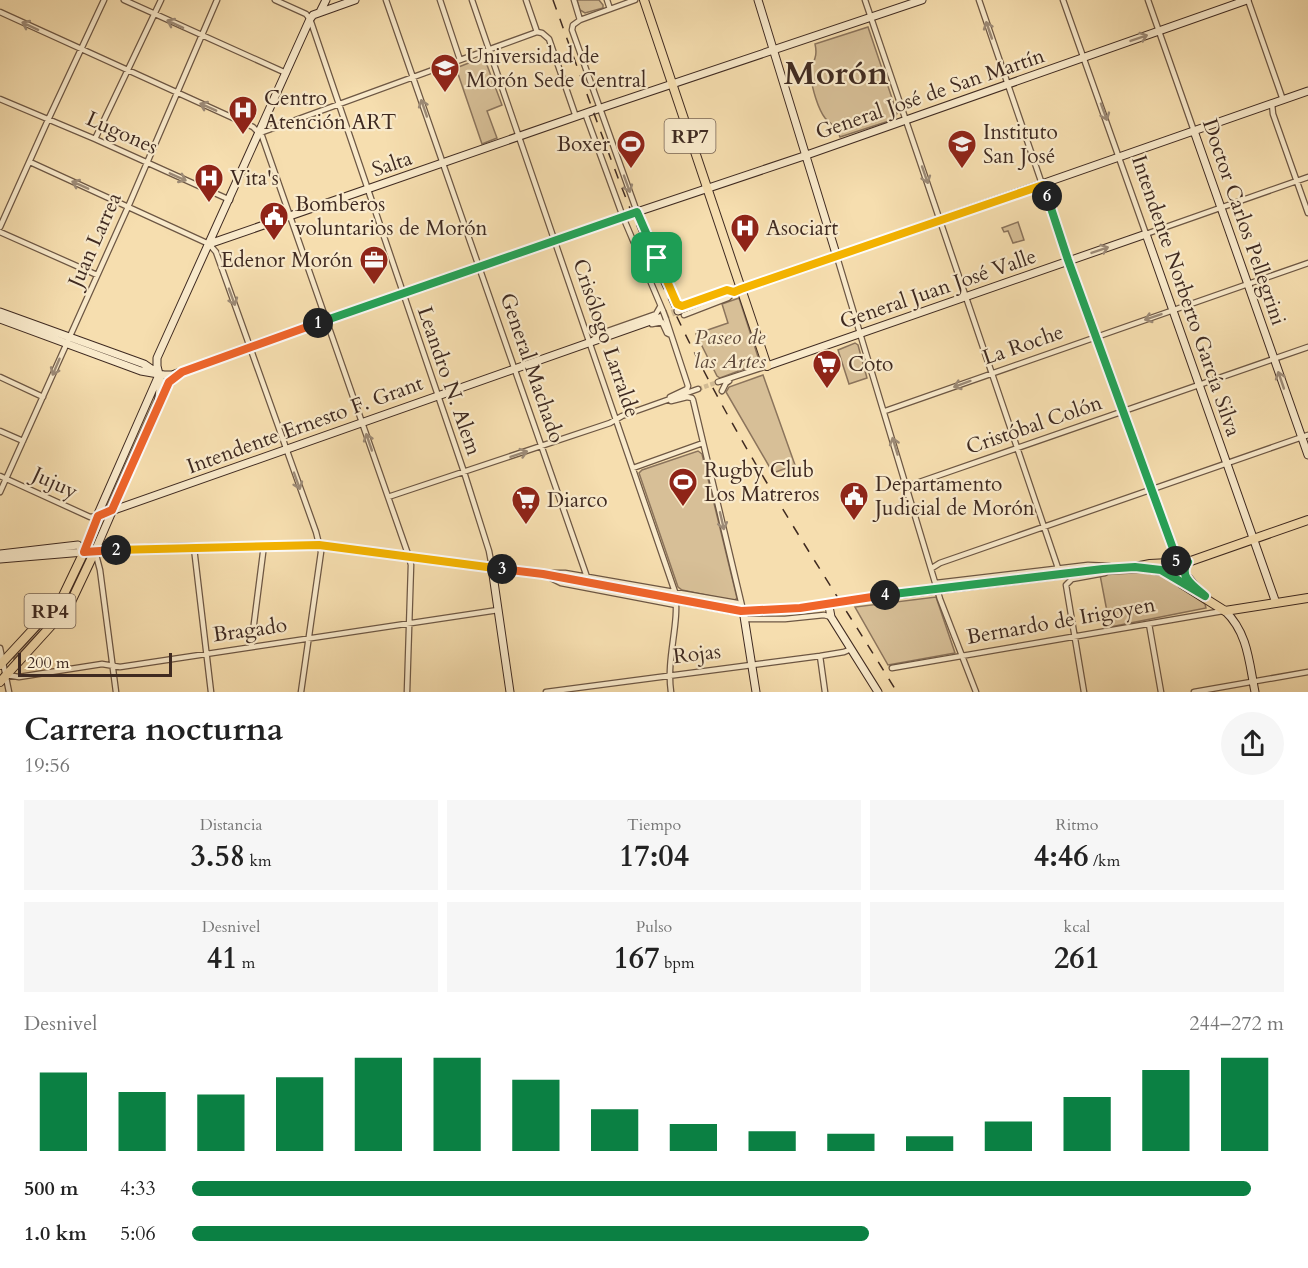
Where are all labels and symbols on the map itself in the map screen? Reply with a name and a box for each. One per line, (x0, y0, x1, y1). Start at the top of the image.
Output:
one-way arrow (167, 17, 185, 29)
one-way arrow (22, 20, 40, 32)
one-way arrow (982, 22, 993, 40)
one-way arrow (1129, 32, 1148, 43)
street label: General José de San Martín (812, 41, 1048, 147)
place label: Universidad de Morón Sede Central (466, 42, 646, 95)
district label: Morón (784, 51, 888, 96)
school or university icon: Universidad de Morón Sede Central (429, 52, 461, 94)
place label: Centro Atención ART (264, 84, 396, 137)
hospital icon: Centro Atención ART (227, 94, 259, 136)
one-way arrow (417, 99, 428, 118)
one-way arrow (199, 100, 217, 112)
one-way arrow (1099, 103, 1110, 121)
street label: Lugones (81, 104, 163, 162)
street label: Doctor Carlos Pellegrini (1195, 115, 1293, 329)
place label: Instituto San José (983, 118, 1058, 171)
road number: RP7 (664, 119, 716, 153)
sports icon: Boxer (615, 128, 647, 170)
school or university icon: Instituto San José (946, 128, 978, 170)
place label: Boxer (557, 130, 610, 159)
street label: Salta (368, 144, 416, 184)
street label: Intendente Norberto García Silva (1124, 151, 1248, 441)
hospital icon: Vita's (193, 162, 225, 204)
place label: Vita's (230, 164, 279, 193)
one-way arrow (920, 165, 931, 184)
one-way arrow (168, 172, 187, 183)
one-way arrow (622, 175, 633, 193)
one-way arrow (71, 178, 89, 190)
pin: 6 (1032, 181, 1062, 211)
street label: Juan Larrea (60, 188, 129, 295)
place label: Bomberos voluntarios de Morón (295, 190, 488, 243)
public building icon: Bomberos voluntarios de Morón (258, 200, 290, 242)
hospital icon: Asociart (729, 212, 761, 254)
place label: Asociart (766, 214, 839, 243)
pin (631, 232, 682, 283)
street label: General Juan José Valle (836, 242, 1040, 336)
one-way arrow (1090, 243, 1109, 254)
office icon: Edenor Morón (358, 244, 390, 286)
place label: Edenor Morón (221, 246, 353, 275)
street label: Crisólogo Larralde (565, 255, 647, 421)
one-way arrow (227, 287, 238, 306)
street label: General Machado (493, 289, 571, 447)
street label: Leandro N. Alem (410, 303, 488, 459)
pin: 1 (303, 308, 333, 338)
one-way arrow (1144, 312, 1163, 323)
street label: La Roche (979, 318, 1067, 372)
park label: Paseo de las Artes (694, 323, 766, 376)
supermarket icon: Coto (811, 348, 843, 390)
place label: Coto (848, 350, 893, 379)
one-way arrow (50, 357, 61, 376)
street label: Intendente Ernesto F. Grant (183, 369, 427, 481)
one-way arrow (1275, 371, 1286, 390)
one-way arrow (953, 379, 972, 390)
street label: Cristóbal Colón (962, 388, 1106, 462)
one-way arrow (363, 433, 374, 452)
one-way arrow (889, 437, 900, 456)
one-way arrow (509, 448, 528, 459)
place label: Rugby Club Los Matreros (704, 456, 819, 509)
street label: Jujuy (25, 459, 83, 506)
sports icon: Rugby Club Los Matreros (667, 466, 699, 508)
place label: Departamento Judicial de Morón (872, 470, 1035, 523)
one-way arrow (293, 471, 304, 490)
public building icon: Departamento Judicial de Morón (838, 480, 870, 522)
supermarket icon: Diarco (510, 484, 542, 526)
place label: Diarco (547, 486, 608, 515)
one-way arrow (716, 511, 728, 530)
pin: 2 (101, 535, 131, 565)
pin: 5 (1161, 546, 1191, 576)
pin: 3 (487, 554, 517, 584)
pin: 4 (870, 580, 900, 610)
street label: Bernardo de Irigoyen (964, 590, 1158, 652)
road number: RP4 (25, 594, 76, 628)
street label: Bragado (211, 610, 289, 650)
street label: Rojas (671, 637, 723, 671)
scale bar (18, 650, 172, 678)

